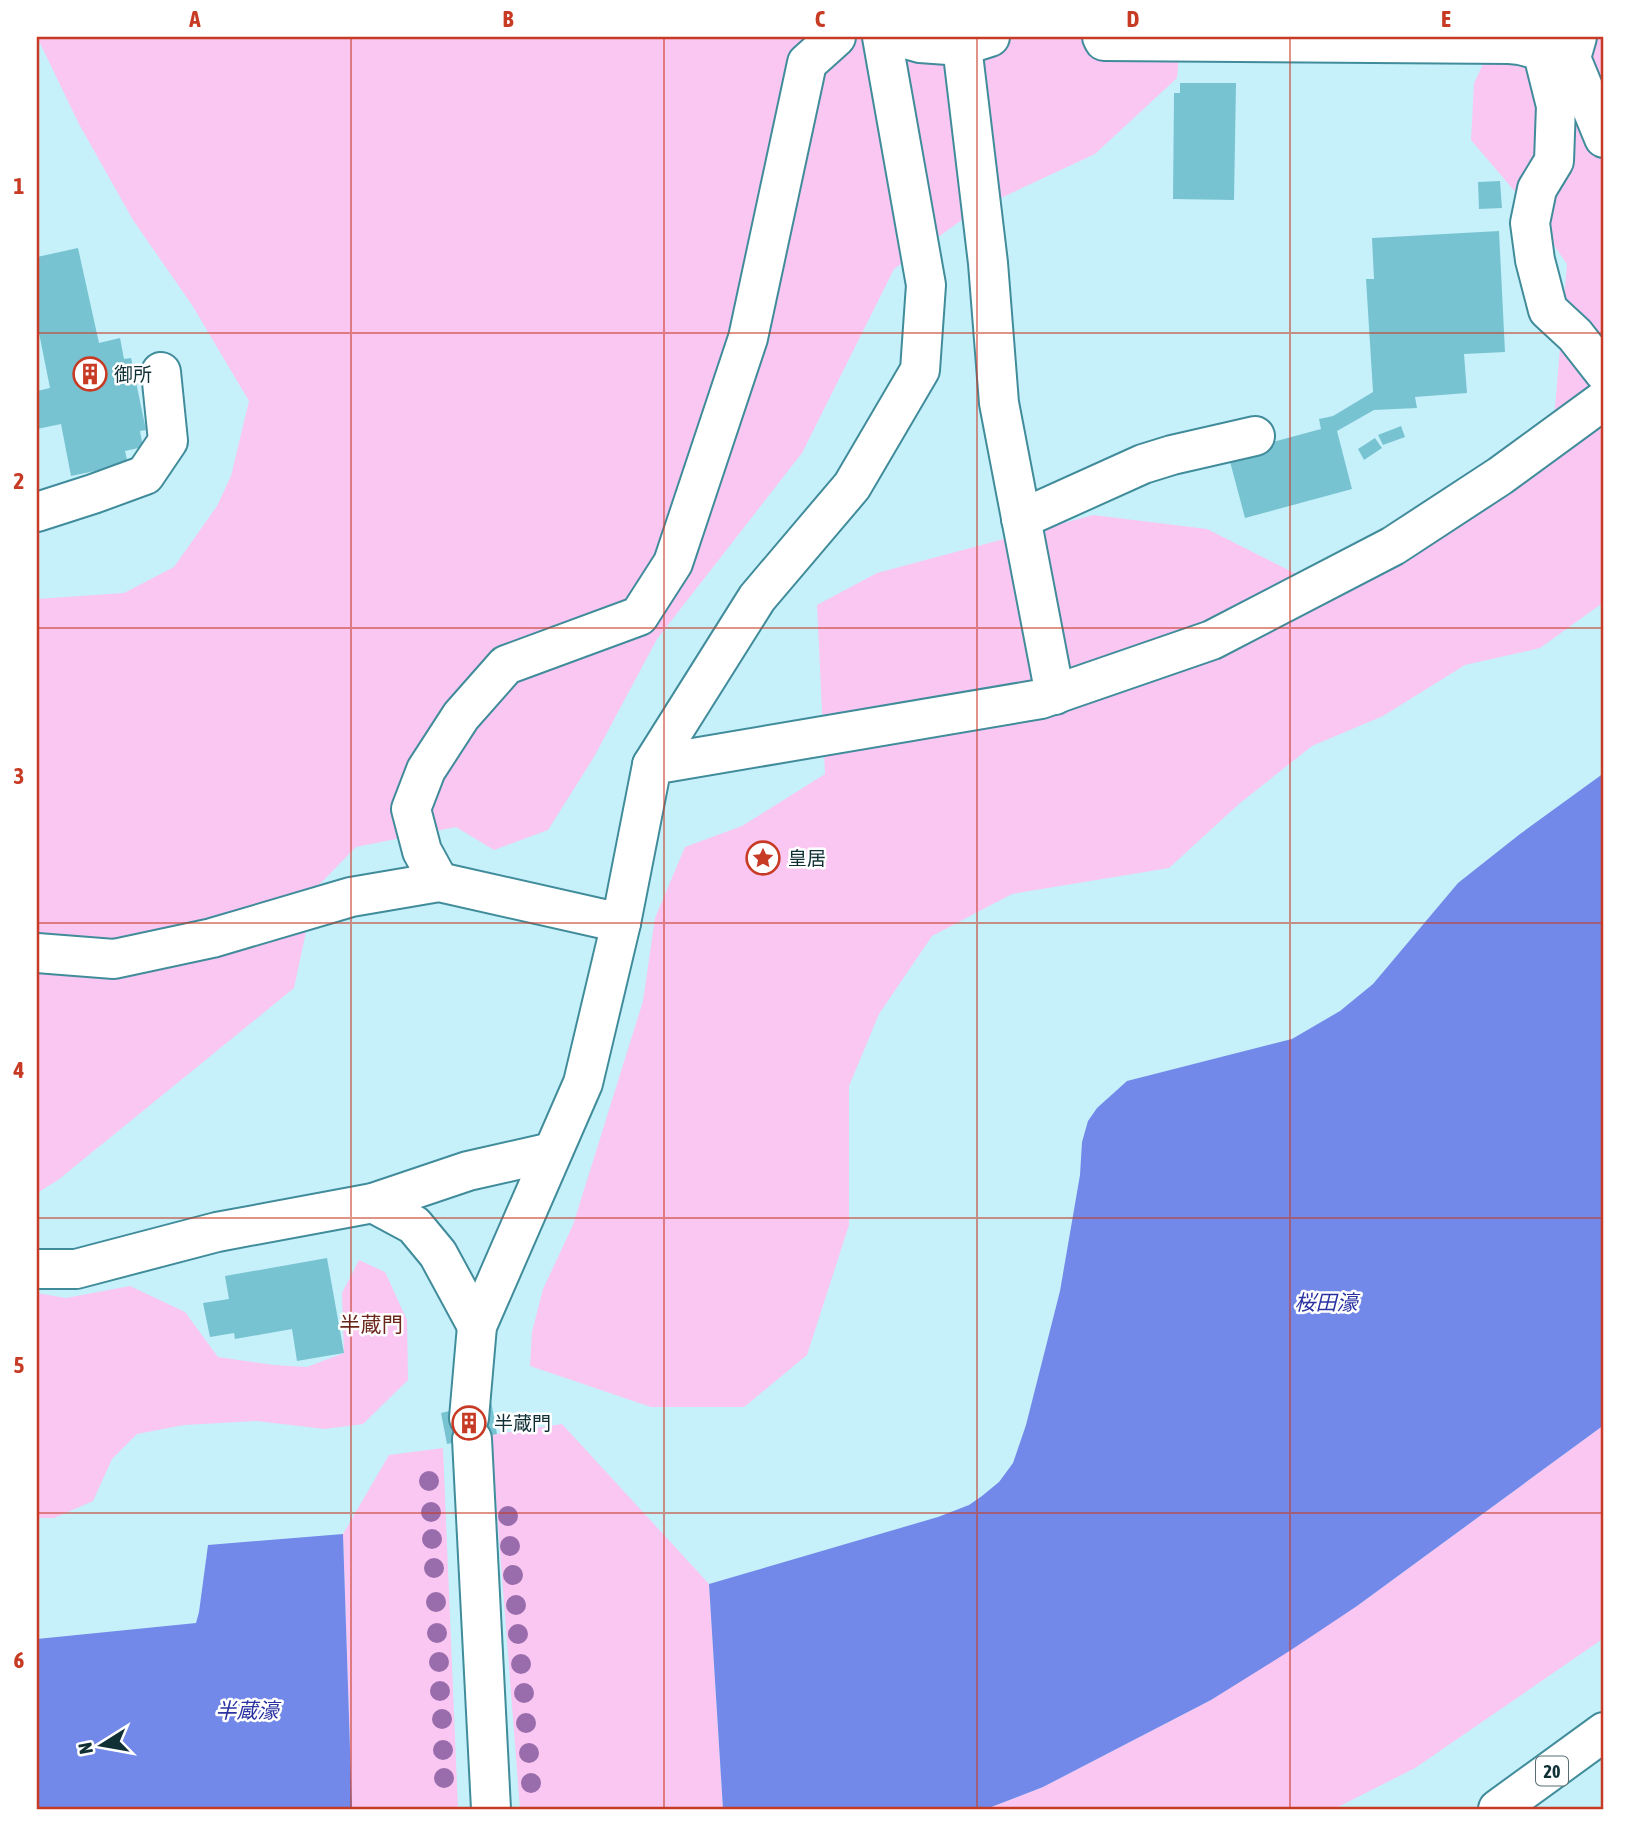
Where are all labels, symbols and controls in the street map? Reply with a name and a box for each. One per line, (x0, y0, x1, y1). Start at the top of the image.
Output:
text: A (188, 6, 201, 32)
text: B (503, 6, 514, 32)
text: C (815, 6, 826, 32)
text: D (1127, 6, 1140, 32)
text: E (1441, 6, 1451, 32)
text: 1 (14, 173, 25, 199)
building icon: 御所 (71, 355, 109, 393)
place label: 御所 (114, 363, 152, 385)
text: 2 (14, 468, 24, 494)
text: 3 (14, 763, 24, 789)
place icon: 皇居 (744, 839, 782, 877)
place label: 皇居 (788, 847, 826, 869)
text: 4 (13, 1057, 25, 1083)
water label: 桜田濠 (1295, 1290, 1360, 1314)
district label: 半蔵門 (340, 1312, 403, 1336)
text: 5 (14, 1352, 25, 1378)
building icon: 半蔵門 (450, 1404, 488, 1442)
place label: 半蔵門 (494, 1412, 551, 1434)
text: 6 (14, 1647, 25, 1673)
water label: 半蔵濠 (216, 1698, 281, 1722)
north arrow (66, 1710, 136, 1780)
text: N (73, 1741, 97, 1756)
road number: 20 (1536, 1756, 1568, 1786)

